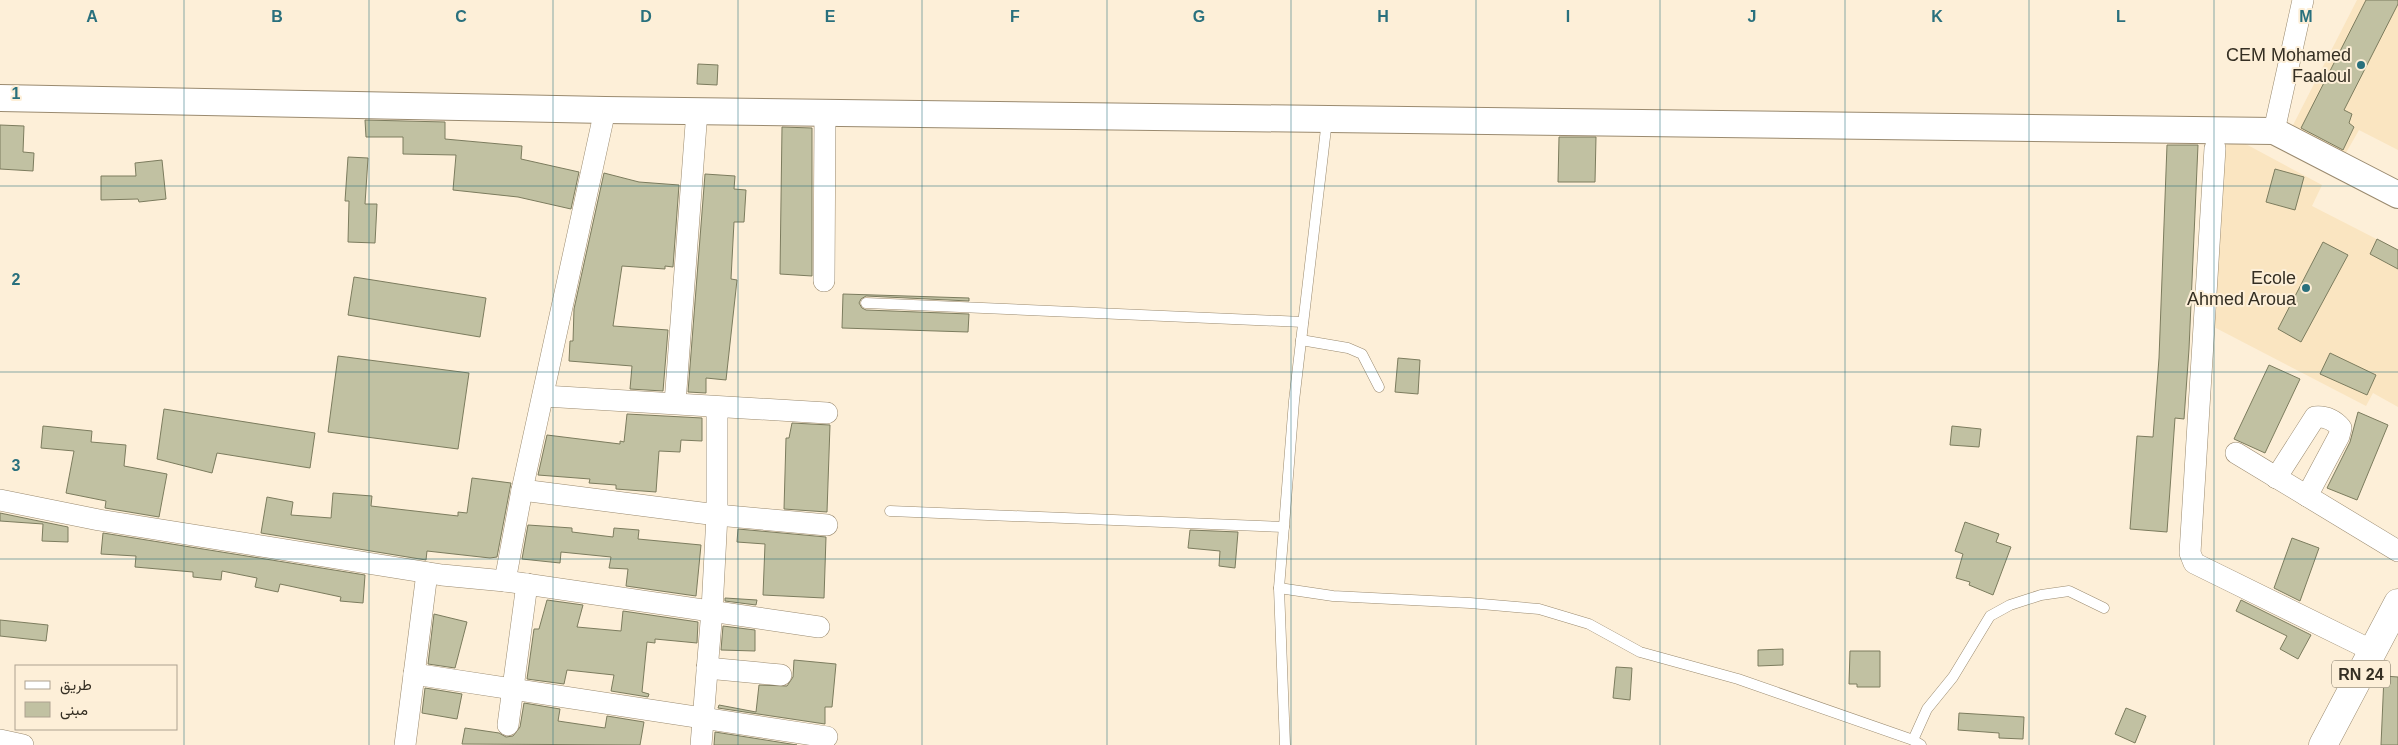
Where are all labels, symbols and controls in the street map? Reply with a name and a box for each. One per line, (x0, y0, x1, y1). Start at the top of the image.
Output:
text: A (86, 8, 98, 25)
text: B (271, 8, 283, 25)
text: C (455, 8, 467, 25)
text: D (640, 8, 652, 25)
text: E (825, 8, 836, 25)
text: F (1010, 8, 1020, 25)
text: G (1193, 8, 1205, 25)
text: H (1377, 8, 1389, 25)
text: I (1566, 8, 1570, 25)
text: J (1748, 8, 1756, 25)
text: K (1931, 8, 1943, 25)
text: L (2116, 8, 2126, 25)
text: M (2299, 8, 2313, 25)
place label: CEM Mohamed Faaloul (2226, 45, 2351, 86)
marker: CEM Mohamed Faaloul (2355, 59, 2367, 71)
text: 1 (12, 85, 21, 102)
place label: Ecole Ahmed Aroua (2187, 268, 2297, 309)
text: 2 (12, 271, 21, 288)
marker: Ecole Ahmed Aroua (2300, 282, 2312, 294)
text: 3 (12, 457, 21, 474)
road number: RN 24 (2332, 661, 2390, 688)
legend (15, 665, 178, 730)
text: طريق (60, 676, 92, 695)
text: مبنى (60, 701, 88, 720)

